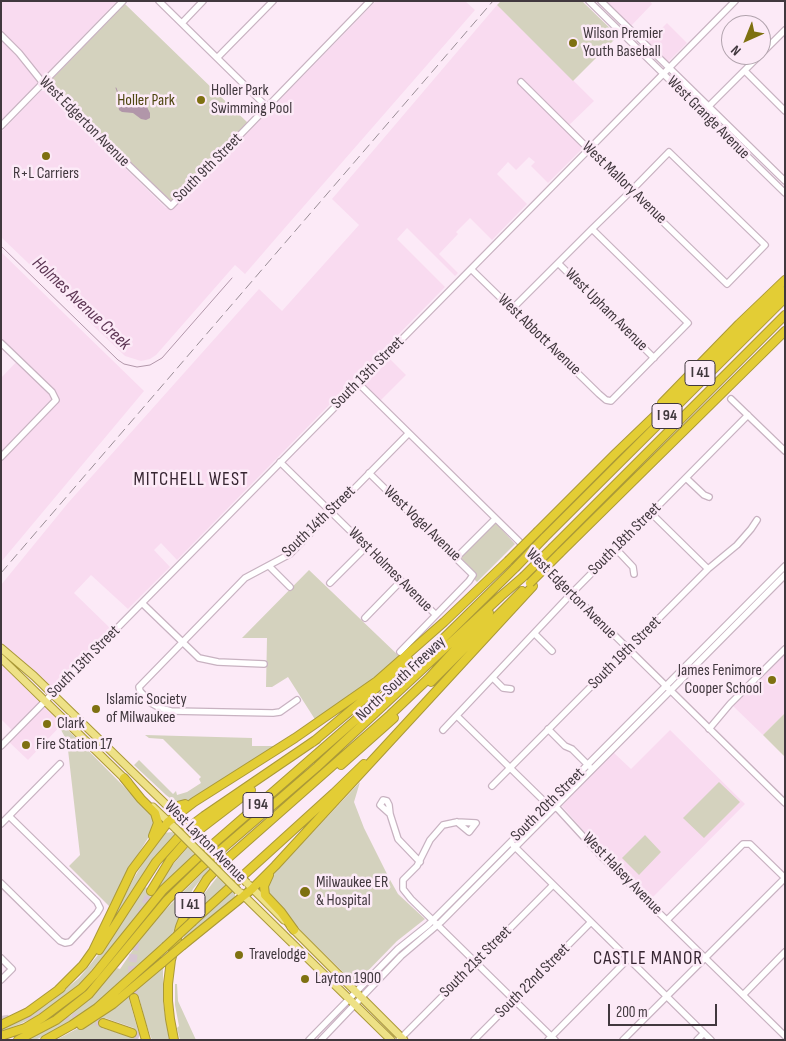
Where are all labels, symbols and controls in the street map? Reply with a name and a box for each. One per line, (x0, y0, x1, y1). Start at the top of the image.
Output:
north arrow (721, 15, 771, 65)
place label: Wilson Premier Youth Baseball (583, 24, 663, 62)
marker: Wilson Premier Youth Baseball (567, 37, 579, 49)
text: N (727, 42, 745, 59)
street label: West Grange Avenue (662, 72, 754, 164)
street label: West Edgerton Avenue (35, 73, 133, 171)
place label: Holler Park Swimming Pool (211, 81, 292, 119)
park label: Holler Park (117, 91, 175, 111)
marker: Holler Park Swimming Pool (195, 94, 207, 106)
street label: South 9th Street (170, 130, 246, 206)
street label: West Mallory Avenue (578, 138, 670, 228)
marker: R+L Carriers (40, 150, 52, 162)
place label: R+L Carriers (13, 164, 79, 184)
water label: Holmes Avenue Creek (27, 253, 135, 355)
street label: West Upham Avenue (561, 265, 651, 355)
street label: West Abbott Avenue (493, 291, 585, 379)
street label: South 13th Street (328, 333, 408, 413)
road number: I 41 (685, 360, 715, 386)
road number: I 94 (652, 404, 682, 428)
district label: MITCHELL WEST (132, 469, 250, 491)
street label: South 14th Street (278, 482, 360, 562)
street label: West Vogel Avenue (379, 482, 465, 566)
street label: South 18th Street (585, 499, 665, 579)
street label: West Holmes Avenue (344, 524, 436, 616)
street label: West Edgerton Avenue (522, 545, 620, 643)
street label: South 19th Street (585, 613, 665, 693)
street label: South 13th Street (44, 622, 124, 702)
street label: North-South Freeway (352, 633, 450, 725)
place label: James Fenimore Cooper School (678, 661, 762, 699)
marker: James Fenimore Cooper School (766, 674, 778, 686)
place label: Islamic Society of Milwaukee (106, 690, 187, 728)
marker: Islamic Society of Milwaukee (90, 703, 102, 715)
place label: Clark (57, 714, 85, 734)
marker: Clark (41, 718, 53, 730)
place label: Fire Station 17 (36, 735, 112, 755)
marker: Fire Station 17 (20, 739, 32, 751)
street label: South 20th Street (507, 764, 589, 846)
road number: I 94 (243, 792, 273, 818)
street label: West Layton Avenue (160, 797, 250, 887)
street label: West Halsey Avenue (578, 829, 666, 919)
place label: Milwaukee ER & Hospital (316, 873, 388, 911)
marker: Milwaukee ER & Hospital (298, 885, 312, 899)
road number: I 41 (175, 892, 205, 918)
street label: South 21st Street (436, 922, 516, 1002)
street label: South 22nd Street (492, 940, 574, 1022)
place label: Travelodge (249, 945, 306, 965)
district label: CASTLE MANOR (591, 948, 705, 970)
marker: Travelodge (233, 949, 245, 961)
place label: Layton 1900 (315, 969, 381, 989)
marker: Layton 1900 (299, 973, 311, 985)
scale bar (611, 994, 720, 1026)
text: 200 m (616, 1003, 648, 1022)

